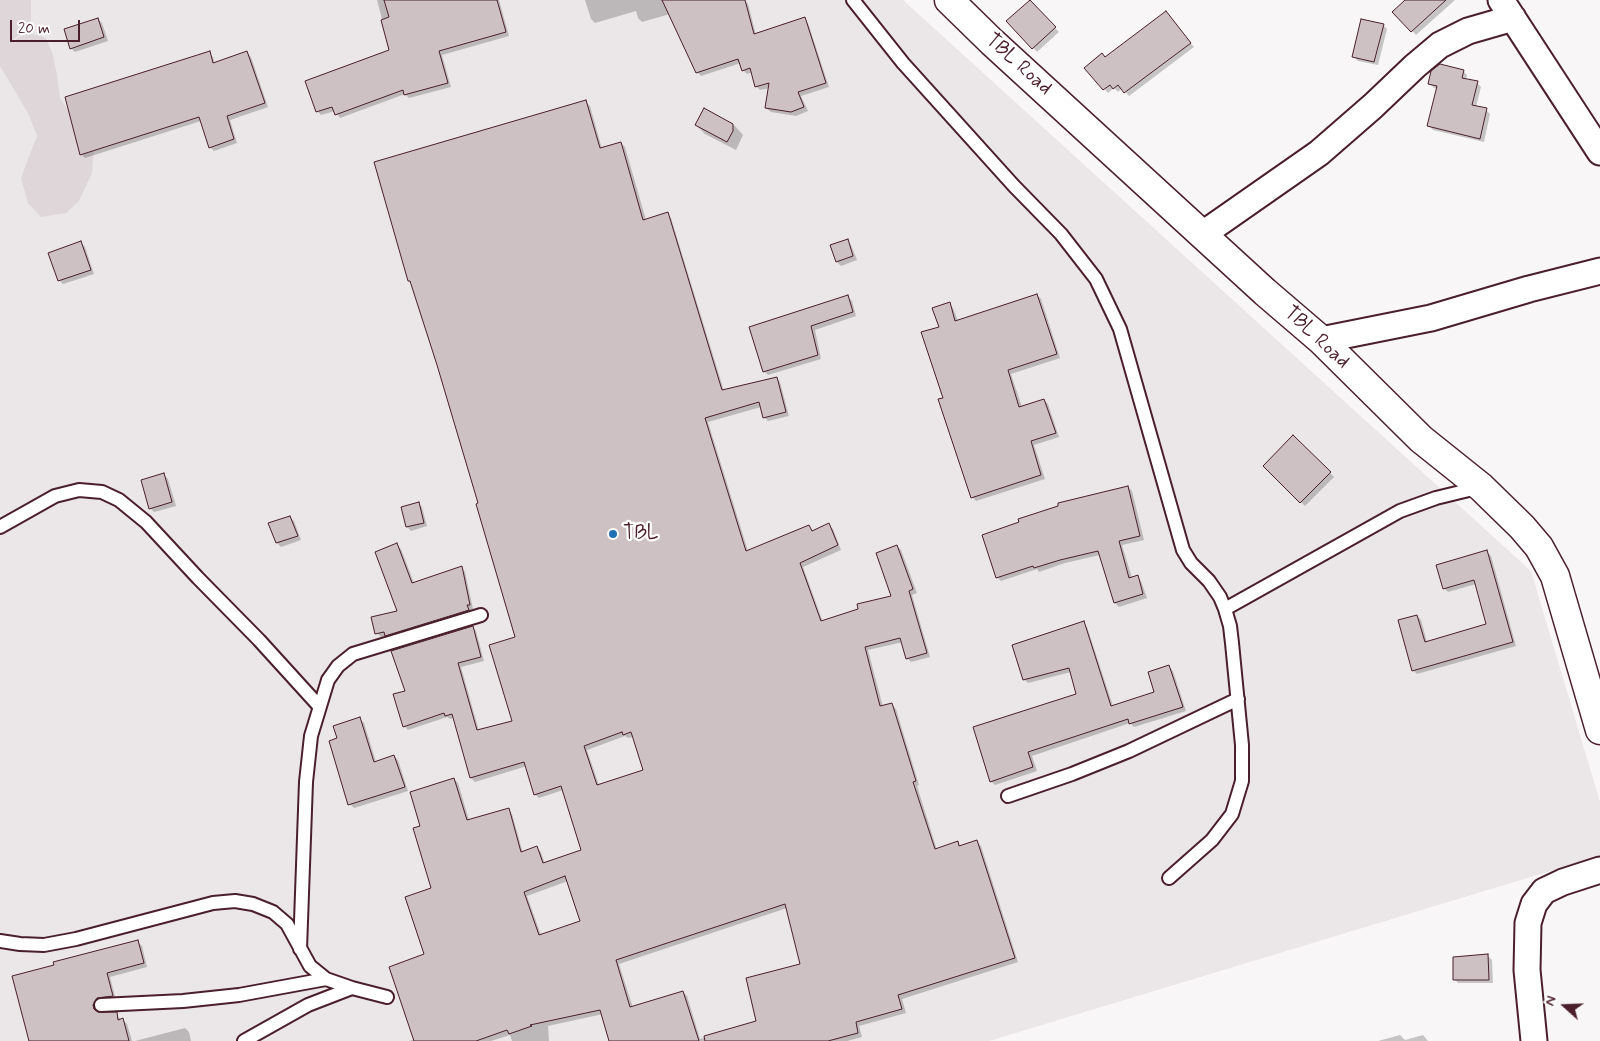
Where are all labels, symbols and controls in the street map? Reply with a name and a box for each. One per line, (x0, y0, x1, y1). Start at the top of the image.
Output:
scale bar (12, 10, 82, 42)
text: 20 m (18, 19, 50, 39)
street label: TBL Road (980, 29, 1056, 101)
street label: TBL Road (1278, 302, 1354, 374)
place label: TBL (623, 522, 659, 546)
marker: TBL (607, 528, 619, 540)
north arrow (1540, 981, 1590, 1031)
text: N (1541, 993, 1561, 1008)

